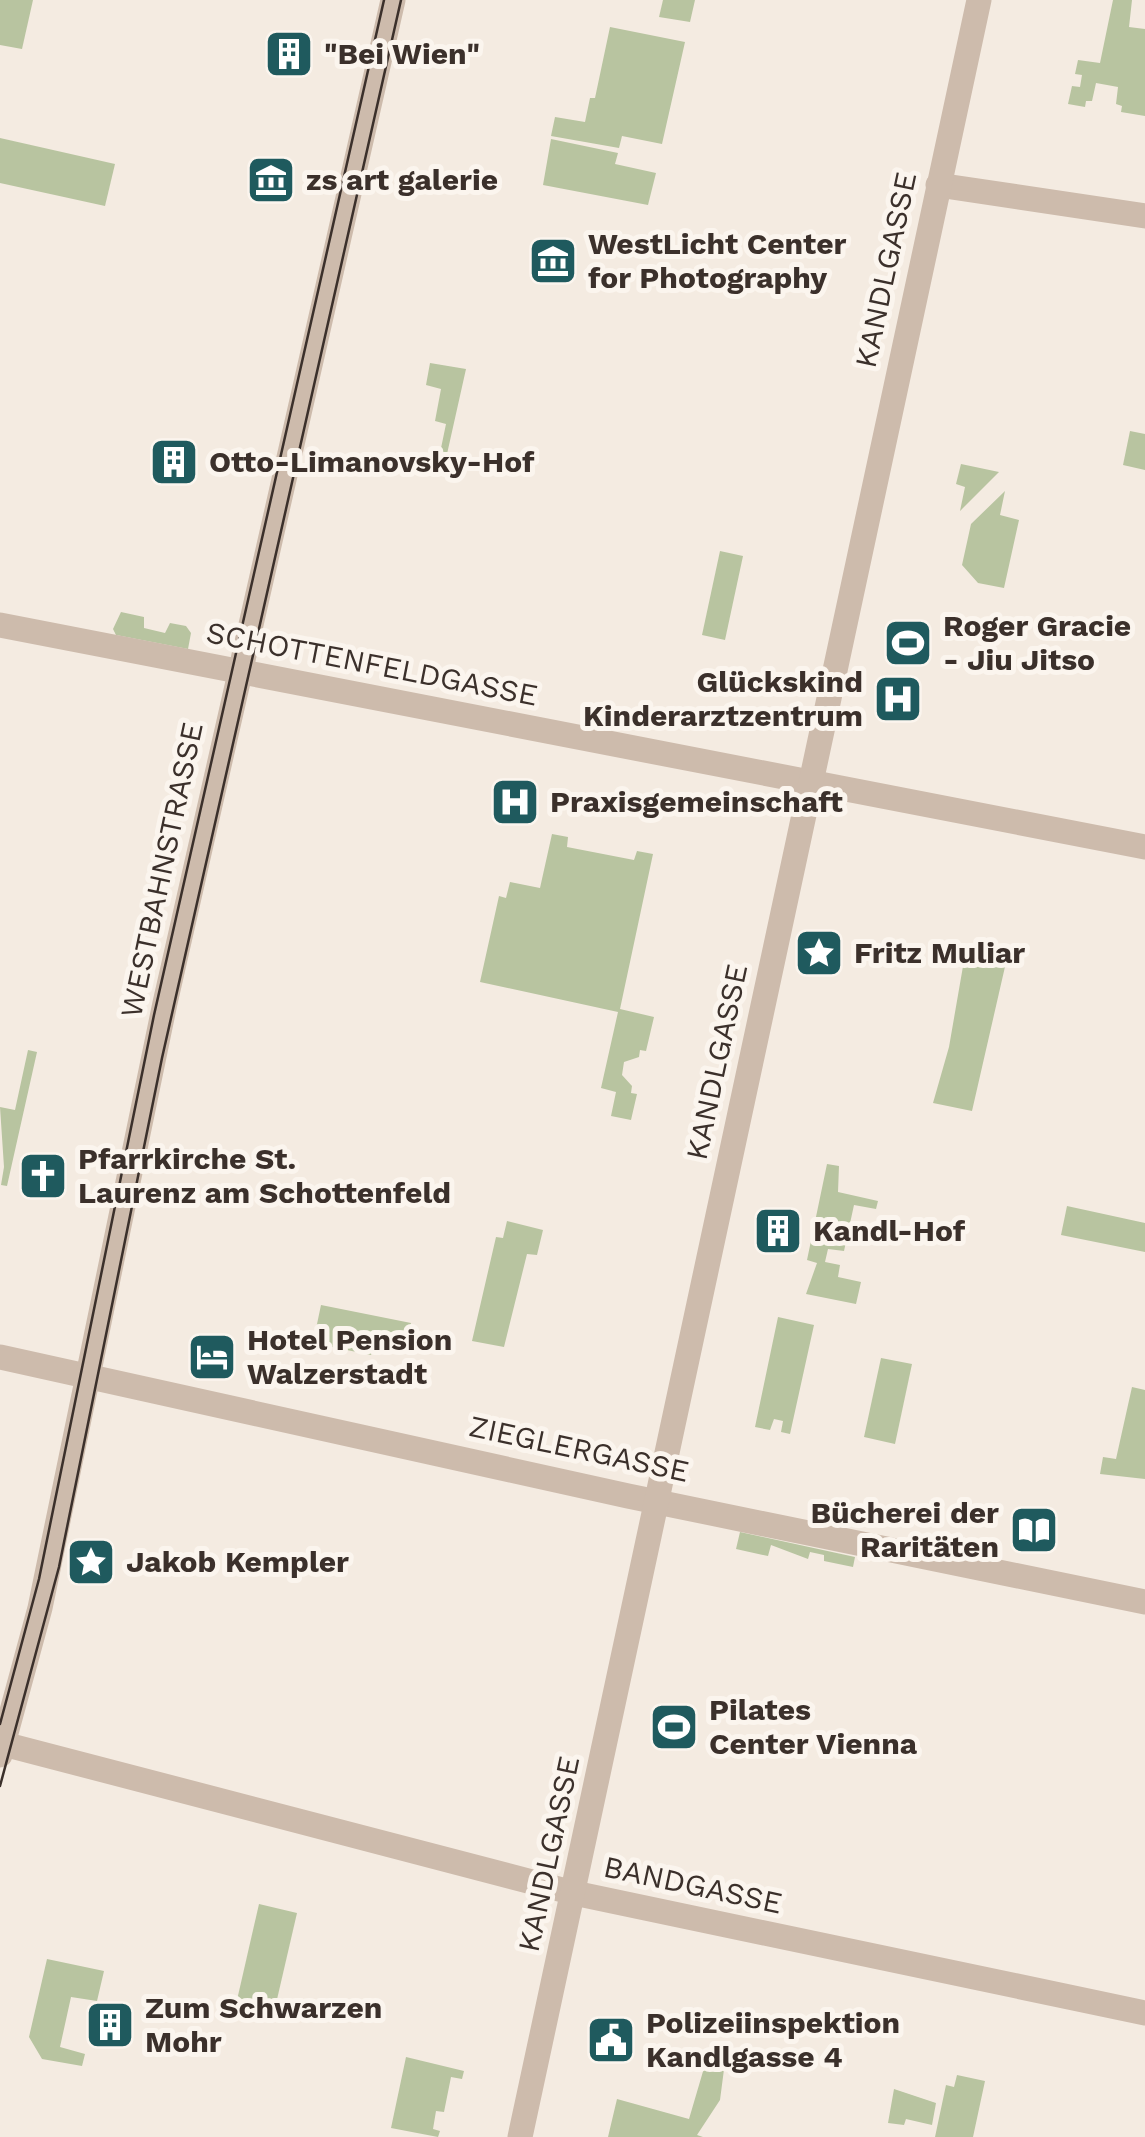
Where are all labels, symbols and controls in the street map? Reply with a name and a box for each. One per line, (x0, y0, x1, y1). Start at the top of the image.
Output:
building icon: "Bei Wien" (263, 28, 315, 80)
place label: "Bei Wien" (324, 36, 480, 71)
museum icon: zs art galerie (245, 154, 297, 206)
place label: zs art galerie (306, 162, 498, 197)
street label: KANDLGASSE (848, 169, 923, 371)
place label: WestLicht Center for Photography (588, 226, 847, 295)
museum icon: WestLicht Center for Photography (527, 235, 579, 287)
building icon: Otto-Limanovsky-Hof (148, 436, 200, 488)
place label: Otto-Limanovsky-Hof (209, 444, 535, 479)
place label: Roger Gracie - Jiu Jitso (943, 608, 1131, 677)
street label: SCHOTTENFELDGASSE (203, 614, 541, 713)
sports icon: Roger Gracie - Jiu Jitso (882, 617, 934, 669)
place label: Glückskind Kinderarztzentrum (583, 664, 863, 733)
hospital icon: Glückskind Kinderarztzentrum (872, 673, 924, 725)
street label: WESTBAHNSTRASSE (113, 719, 210, 1021)
hospital icon: Praxisgemeinschaft (489, 776, 541, 828)
place label: Praxisgemeinschaft (550, 784, 843, 819)
place icon: Fritz Muliar (793, 927, 845, 979)
place label: Fritz Muliar (854, 935, 1025, 970)
street label: KANDLGASSE (679, 961, 754, 1163)
place label: Pfarrkirche St. Laurenz am Schottenfeld (78, 1141, 451, 1210)
church icon: Pfarrkirche St. Laurenz am Schottenfeld (17, 1150, 69, 1202)
building icon: Kandl-Hof (752, 1205, 804, 1257)
place label: Kandl-Hof (813, 1213, 966, 1248)
place label: Hotel Pension Walzerstadt (247, 1322, 452, 1391)
hotel icon: Hotel Pension Walzerstadt (186, 1331, 238, 1383)
street label: ZIEGLERGASSE (466, 1408, 692, 1489)
place label: Bücherei der Raritäten (810, 1495, 999, 1564)
library icon: Bücherei der Raritäten (1008, 1504, 1060, 1556)
place icon: Jakob Kempler (65, 1536, 117, 1588)
place label: Jakob Kempler (126, 1544, 349, 1579)
place label: Pilates Center Vienna (709, 1692, 918, 1761)
sports icon: Pilates Center Vienna (648, 1701, 700, 1753)
street label: KANDLGASSE (511, 1753, 586, 1955)
street label: BANDGASSE (601, 1849, 786, 1921)
place label: Zum Schwarzen Mohr (145, 1990, 382, 2059)
building icon: Zum Schwarzen Mohr (84, 1999, 136, 2051)
place label: Polizeiinspektion Kandlgasse 4 (646, 2005, 900, 2074)
public building icon: Polizeiinspektion Kandlgasse 4 (585, 2014, 637, 2066)

